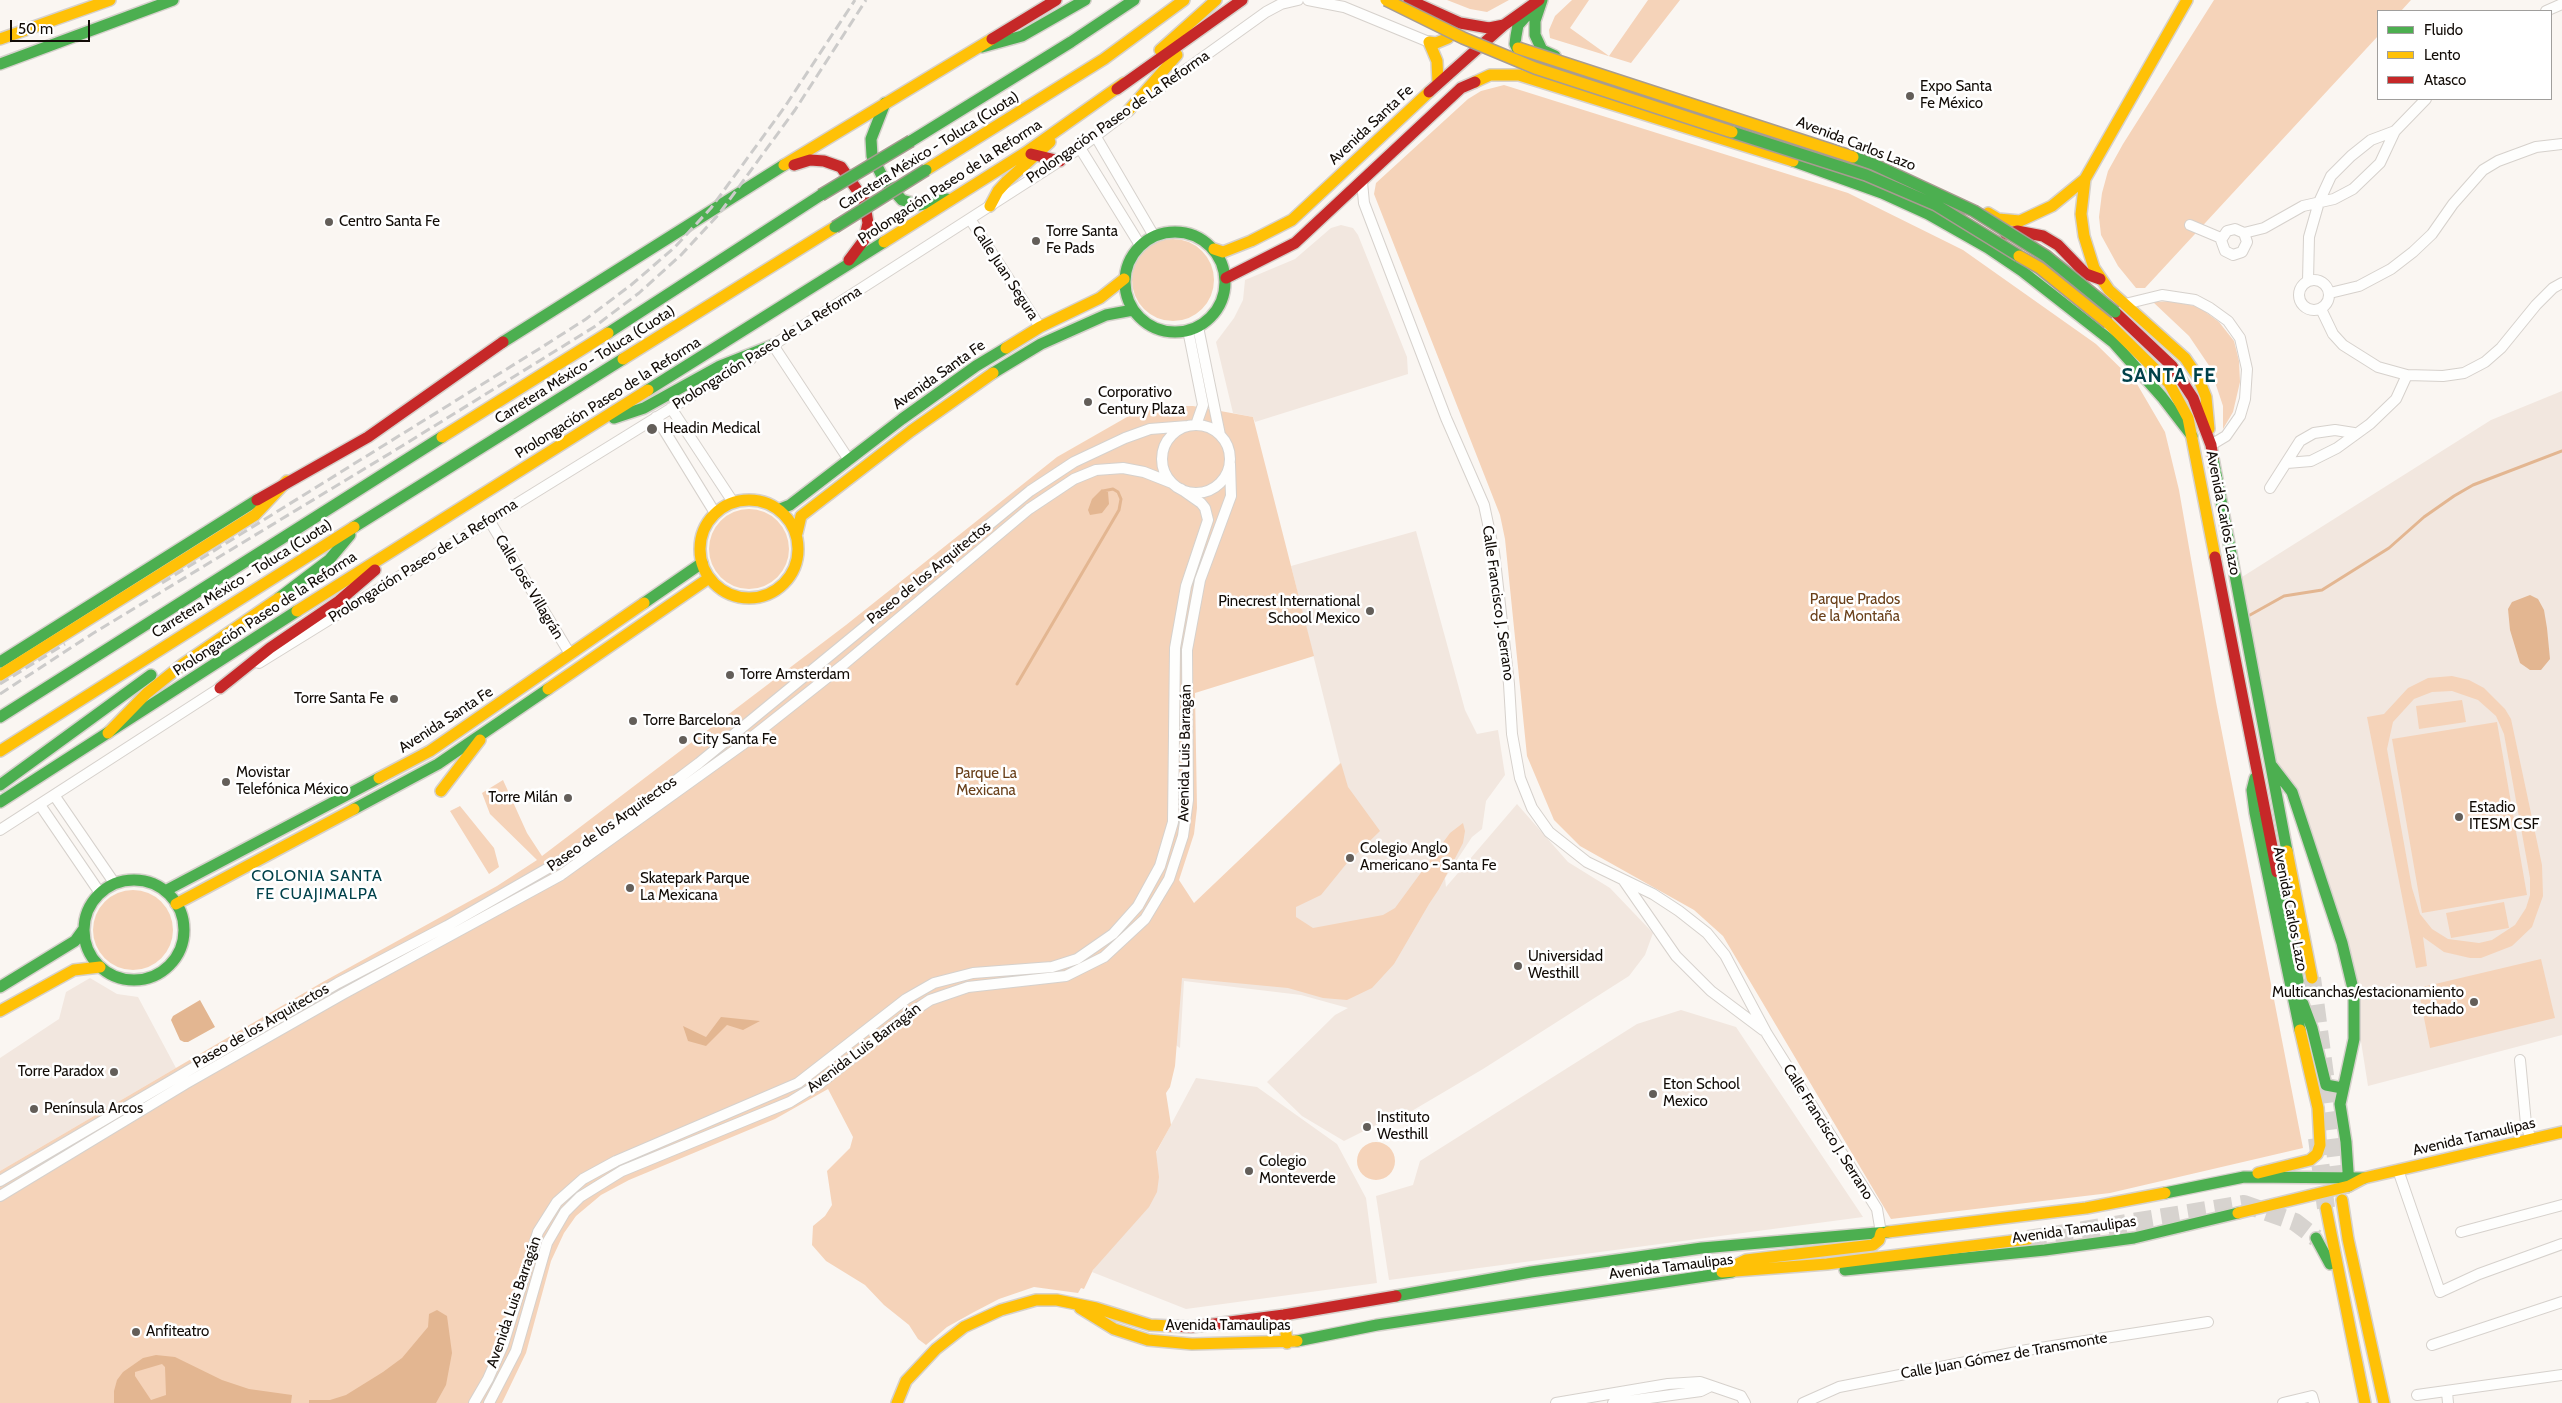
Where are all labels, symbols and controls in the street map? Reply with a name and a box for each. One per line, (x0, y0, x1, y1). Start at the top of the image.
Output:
scale bar (12, 10, 92, 42)
legend (2377, 10, 2552, 100)
text: 50 m (18, 20, 53, 38)
text: Fluido (2424, 21, 2463, 39)
text: Lento (2424, 46, 2461, 64)
street label: Prolongación Paseo de La Reforma (1023, 47, 1213, 187)
text: Atasco (2424, 71, 2466, 89)
place label: Expo Santa Fe México (1920, 78, 1992, 113)
street label: Avenida Santa Fe (1325, 81, 1417, 169)
street label: Carretera México - Toluca (Cuota) (836, 88, 1022, 214)
marker: Expo Santa Fe México (1904, 90, 1916, 102)
street label: Avenida Carlos Lazo (1794, 113, 1918, 175)
street label: Prolongación Paseo de la Reforma (855, 116, 1045, 248)
place label: Centro Santa Fe (339, 213, 440, 231)
marker: Centro Santa Fe (323, 216, 335, 228)
street label: Calle Juan Segura (968, 223, 1042, 323)
place label: Torre Santa Fe Pads (1046, 223, 1118, 258)
marker: Torre Santa Fe Pads (1030, 235, 1042, 247)
street label: Prolongación Paseo de La Reforma (669, 282, 865, 414)
street label: Carretera México - Toluca (Cuota) (492, 302, 678, 428)
street label: Prolongación Paseo de la Reforma (512, 333, 704, 463)
street label: Avenida Santa Fe (889, 336, 989, 414)
district label: SANTA FE (2120, 364, 2218, 388)
place label: Corporativo Century Plaza (1098, 384, 1185, 419)
marker: Corporativo Century Plaza (1082, 396, 1094, 408)
place label: Headin Medical (663, 420, 760, 438)
marker: Headin Medical (645, 422, 659, 436)
street label: Avenida Carlos Lazo (2202, 449, 2244, 577)
street label: Prolongación Paseo de La Reforma (325, 495, 521, 627)
street label: Carretera México - Toluca (Cuota) (149, 516, 335, 642)
street label: Paseo de los Arquitectos (864, 518, 994, 628)
street label: Calle Francisco J. Serrano (1478, 524, 1518, 682)
street label: Calle José Villagrán (491, 532, 567, 642)
street label: Prolongación Paseo de la Reforma (170, 548, 360, 680)
park label: Parque Prados de la Montaña (1810, 591, 1900, 626)
place label: Pinecrest International School Mexico (1218, 593, 1360, 628)
marker: Pinecrest International School Mexico (1364, 605, 1376, 617)
place label: Torre Amsterdam (740, 666, 850, 684)
marker: Torre Amsterdam (724, 669, 736, 681)
street label: Avenida Santa Fe (395, 683, 497, 757)
street label: Avenida Luis Barragán (1175, 684, 1195, 822)
place label: Torre Santa Fe (294, 690, 384, 708)
marker: Torre Santa Fe (388, 693, 400, 705)
place label: Torre Barcelona (643, 712, 741, 730)
marker: Torre Barcelona (627, 715, 639, 727)
place label: City Santa Fe (693, 731, 777, 749)
marker: City Santa Fe (677, 734, 689, 746)
place label: Movistar Telefónica México (236, 764, 348, 799)
park label: Parque La Mexicana (955, 765, 1017, 800)
street label: Paseo de los Arquitectos (544, 772, 680, 876)
marker: Movistar Telefónica México (220, 776, 232, 788)
place label: Torre Milán (488, 789, 558, 807)
marker: Torre Milán (562, 792, 574, 804)
place label: Estadio ITESM CSF (2469, 799, 2539, 834)
marker: Estadio ITESM CSF (2453, 811, 2465, 823)
place label: Colegio Anglo Americano - Santa Fe (1360, 840, 1496, 875)
street label: Avenida Carlos Lazo (2269, 845, 2311, 973)
marker: Colegio Anglo Americano - Santa Fe (1344, 852, 1356, 864)
district label: COLONIA SANTA FE CUAJIMALPA (250, 866, 384, 904)
place label: Skatepark Parque La Mexicana (640, 870, 749, 905)
marker: Skatepark Parque La Mexicana (624, 882, 636, 894)
place label: Universidad Westhill (1528, 948, 1603, 983)
marker: Universidad Westhill (1512, 960, 1524, 972)
street label: Paseo de los Arquitectos (190, 980, 332, 1072)
place label: Multicanchas/estacionamiento techado (2272, 984, 2464, 1019)
marker: Multicanchas/estacionamiento techado (2468, 996, 2480, 1008)
street label: Avenida Luis Barragán (804, 999, 924, 1097)
street label: Calle Francisco J. Serrano (1779, 1061, 1877, 1203)
place label: Torre Paradox (18, 1063, 104, 1081)
marker: Torre Paradox (108, 1066, 120, 1078)
place label: Eton School Mexico (1663, 1076, 1740, 1111)
marker: Eton School Mexico (1647, 1088, 1659, 1100)
place label: Península Arcos (44, 1100, 143, 1118)
marker: Península Arcos (28, 1103, 40, 1115)
place label: Instituto Westhill (1377, 1109, 1430, 1144)
street label: Avenida Tamaulipas (2411, 1114, 2537, 1160)
marker: Instituto Westhill (1361, 1121, 1373, 1133)
place label: Colegio Monteverde (1259, 1153, 1336, 1188)
marker: Colegio Monteverde (1243, 1165, 1255, 1177)
street label: Avenida Tamaulipas (2011, 1212, 2137, 1248)
street label: Avenida Luis Barragán (483, 1234, 545, 1370)
street label: Avenida Tamaulipas (1608, 1250, 1734, 1284)
street label: Avenida Tamaulipas (1165, 1317, 1291, 1335)
place label: Anfiteatro (146, 1323, 209, 1341)
marker: Anfiteatro (130, 1326, 142, 1338)
street label: Calle Juan Gómez de Transmonte (1899, 1329, 2109, 1383)

